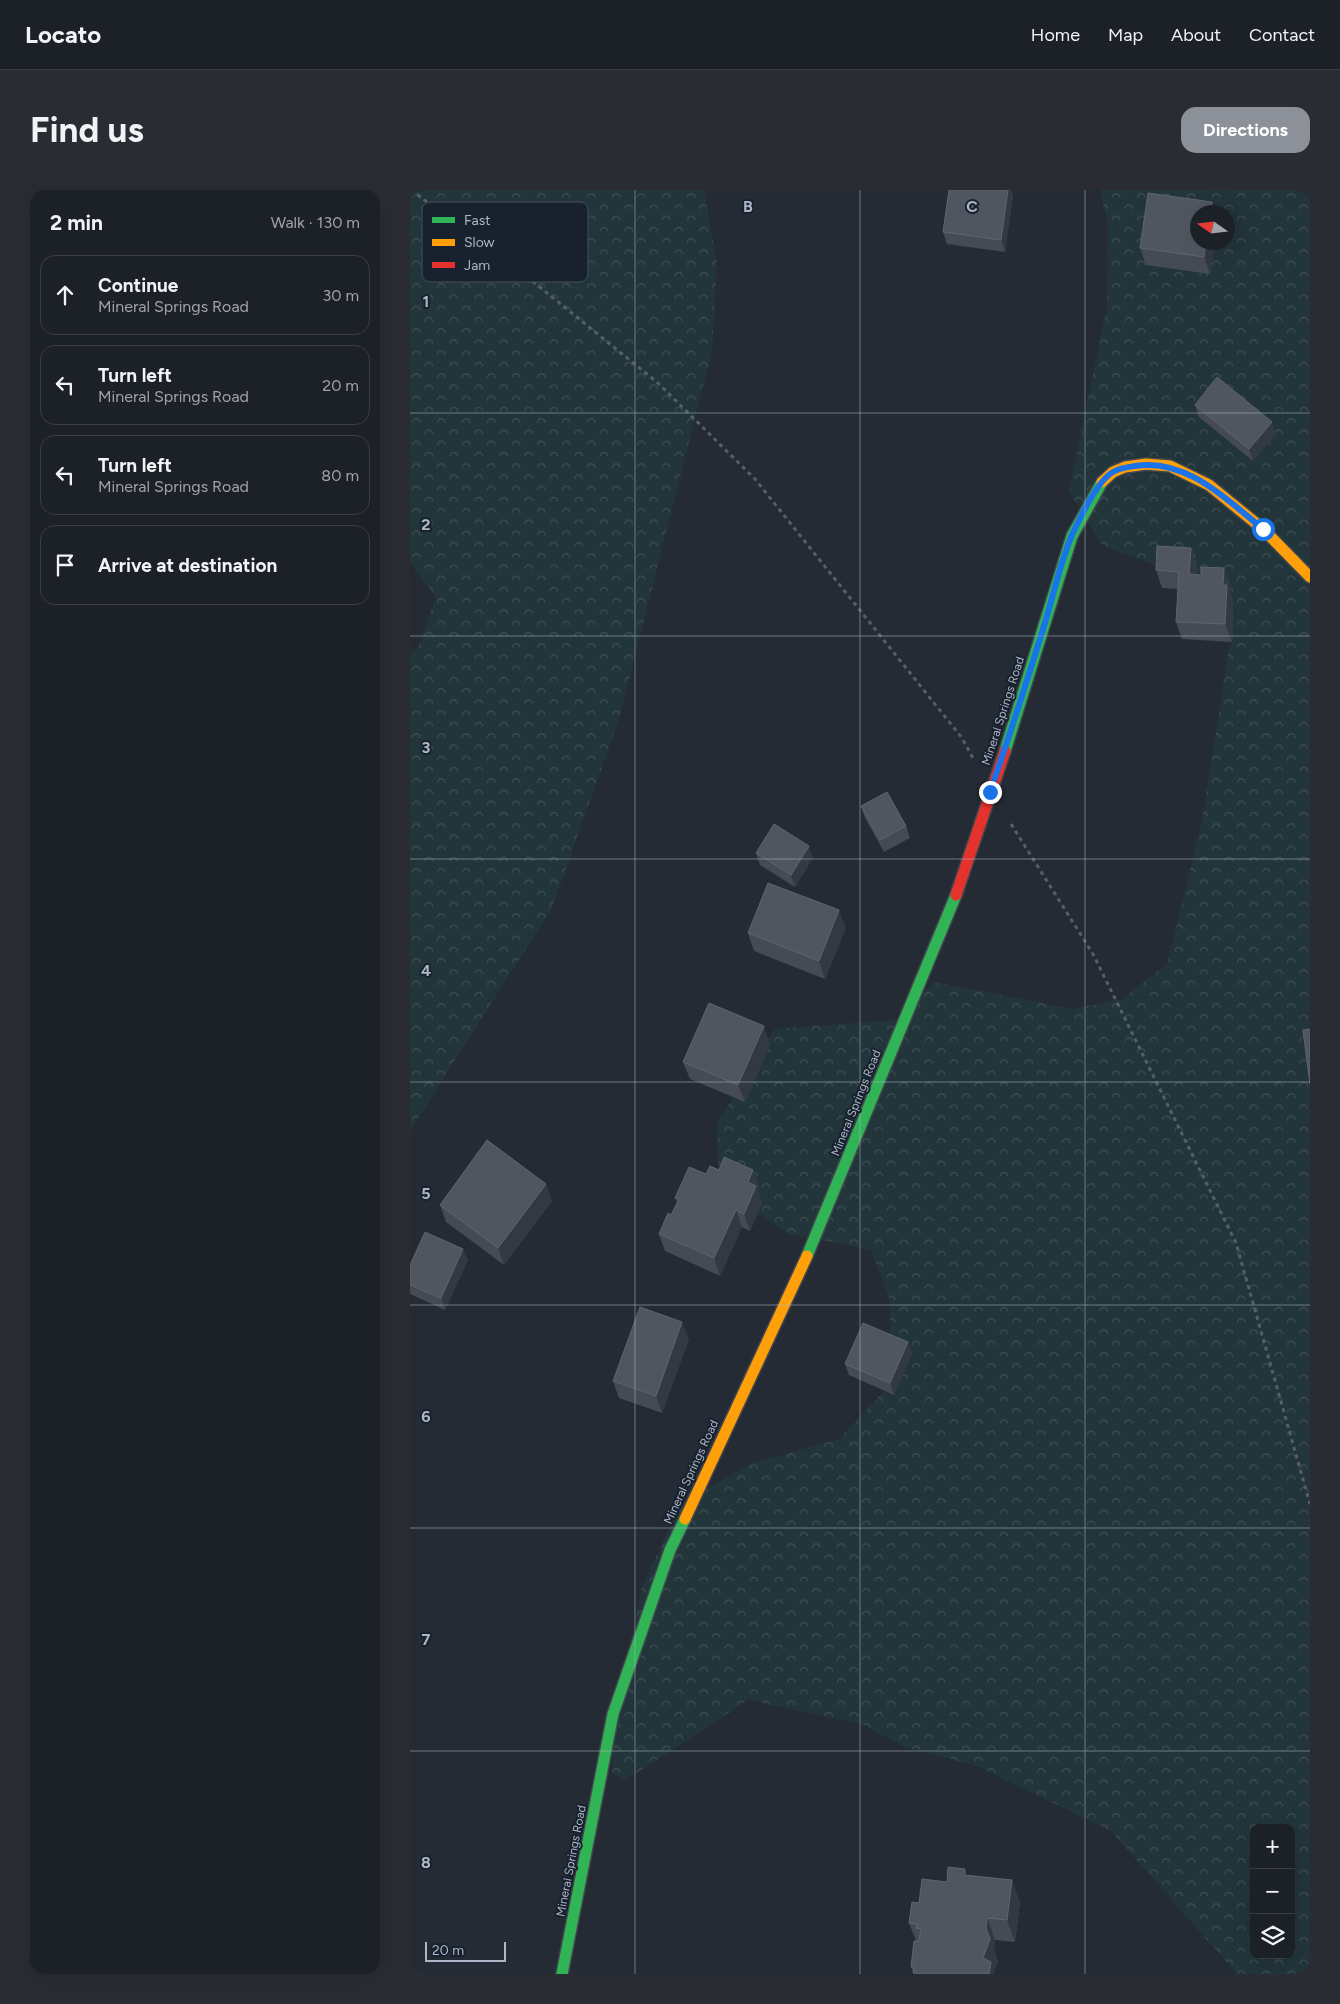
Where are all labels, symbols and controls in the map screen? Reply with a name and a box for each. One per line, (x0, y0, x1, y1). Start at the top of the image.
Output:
text: Locato (25, 20, 101, 49)
text: Home (1031, 24, 1080, 46)
text: Map (1108, 24, 1143, 46)
text: About (1171, 24, 1221, 46)
text: Contact (1249, 24, 1315, 46)
button: Directions (1181, 107, 1310, 153)
text: Find us (30, 109, 144, 151)
text: B (743, 197, 753, 216)
text: C (966, 197, 978, 216)
legend (422, 202, 588, 282)
north arrow (1190, 205, 1235, 250)
text: 2 min (50, 210, 103, 235)
text: Fast (464, 212, 490, 229)
text: Walk · 130 m (271, 213, 360, 232)
text: Slow (464, 234, 495, 251)
text: Jam (464, 257, 490, 274)
text: Continue (98, 274, 178, 297)
icon: ahead (51, 281, 79, 309)
text: 30 m (322, 286, 359, 305)
text: 1 (423, 292, 429, 311)
text: Mineral Springs Road (98, 297, 249, 316)
text: Turn left (98, 364, 172, 387)
icon: left (51, 371, 79, 399)
text: 20 m (322, 376, 359, 395)
text: Mineral Springs Road (98, 387, 249, 406)
text: Turn left (98, 454, 172, 477)
icon: left (51, 461, 79, 489)
text: 80 m (321, 466, 359, 485)
text: Mineral Springs Road (98, 477, 249, 496)
text: 2 (421, 515, 431, 534)
route start (1252, 518, 1275, 541)
icon: arrive (51, 551, 79, 579)
text: Arrive at destination (98, 554, 277, 577)
street label: Mineral Springs Road (979, 655, 1027, 767)
text: 3 (422, 738, 431, 757)
route end (979, 781, 1002, 804)
text: 4 (421, 961, 431, 980)
street label: Mineral Springs Road (828, 1048, 884, 1158)
text: 5 (421, 1184, 431, 1203)
text: 6 (421, 1407, 431, 1426)
street label: Mineral Springs Road (661, 1418, 721, 1526)
text: 7 (422, 1630, 431, 1649)
street label: Mineral Springs Road (553, 1804, 589, 1918)
map controls (1250, 1824, 1295, 1959)
button: + (1250, 1824, 1295, 1869)
text: 8 (421, 1853, 431, 1872)
button: − (1250, 1869, 1295, 1914)
button: layers (1250, 1914, 1295, 1959)
scale bar (425, 1939, 506, 1962)
text: 20 m (432, 1942, 464, 1959)

